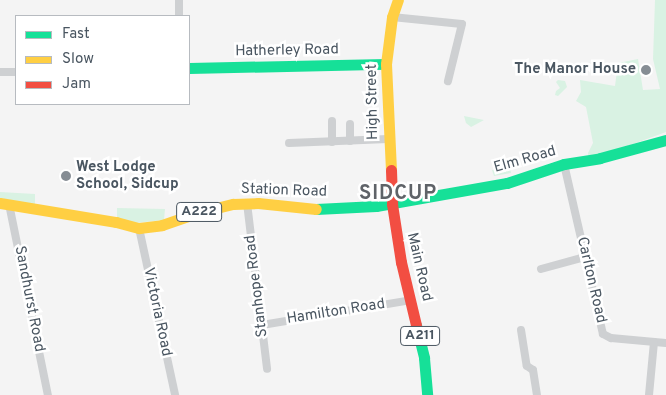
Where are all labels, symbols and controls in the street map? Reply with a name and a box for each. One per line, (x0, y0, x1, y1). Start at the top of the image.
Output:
legend (15, 15, 190, 105)
text: Fast (62, 25, 90, 44)
street label: Hatherley Road (235, 41, 339, 61)
text: Slow (62, 50, 94, 69)
place label: The Manor House (514, 61, 636, 79)
street label: High Street (363, 64, 383, 140)
marker: The Manor House (640, 64, 652, 76)
text: Jam (62, 75, 91, 94)
street label: Elm Road (492, 143, 558, 177)
place label: West Lodge School, Sidcup (76, 158, 179, 193)
marker: West Lodge School, Sidcup (60, 170, 72, 182)
street label: Station Road (241, 181, 327, 201)
district label: SIDCUP (358, 182, 438, 206)
road number: A222 (175, 200, 223, 223)
street label: Main Road (402, 231, 436, 303)
street label: Stanhope Road (242, 234, 272, 338)
street label: Carlton Road (572, 235, 610, 325)
street label: Sandhurst Road (10, 244, 48, 354)
street label: Victoria Road (139, 266, 175, 358)
street label: Hamilton Road (286, 295, 386, 329)
road number: A211 (400, 324, 440, 348)

